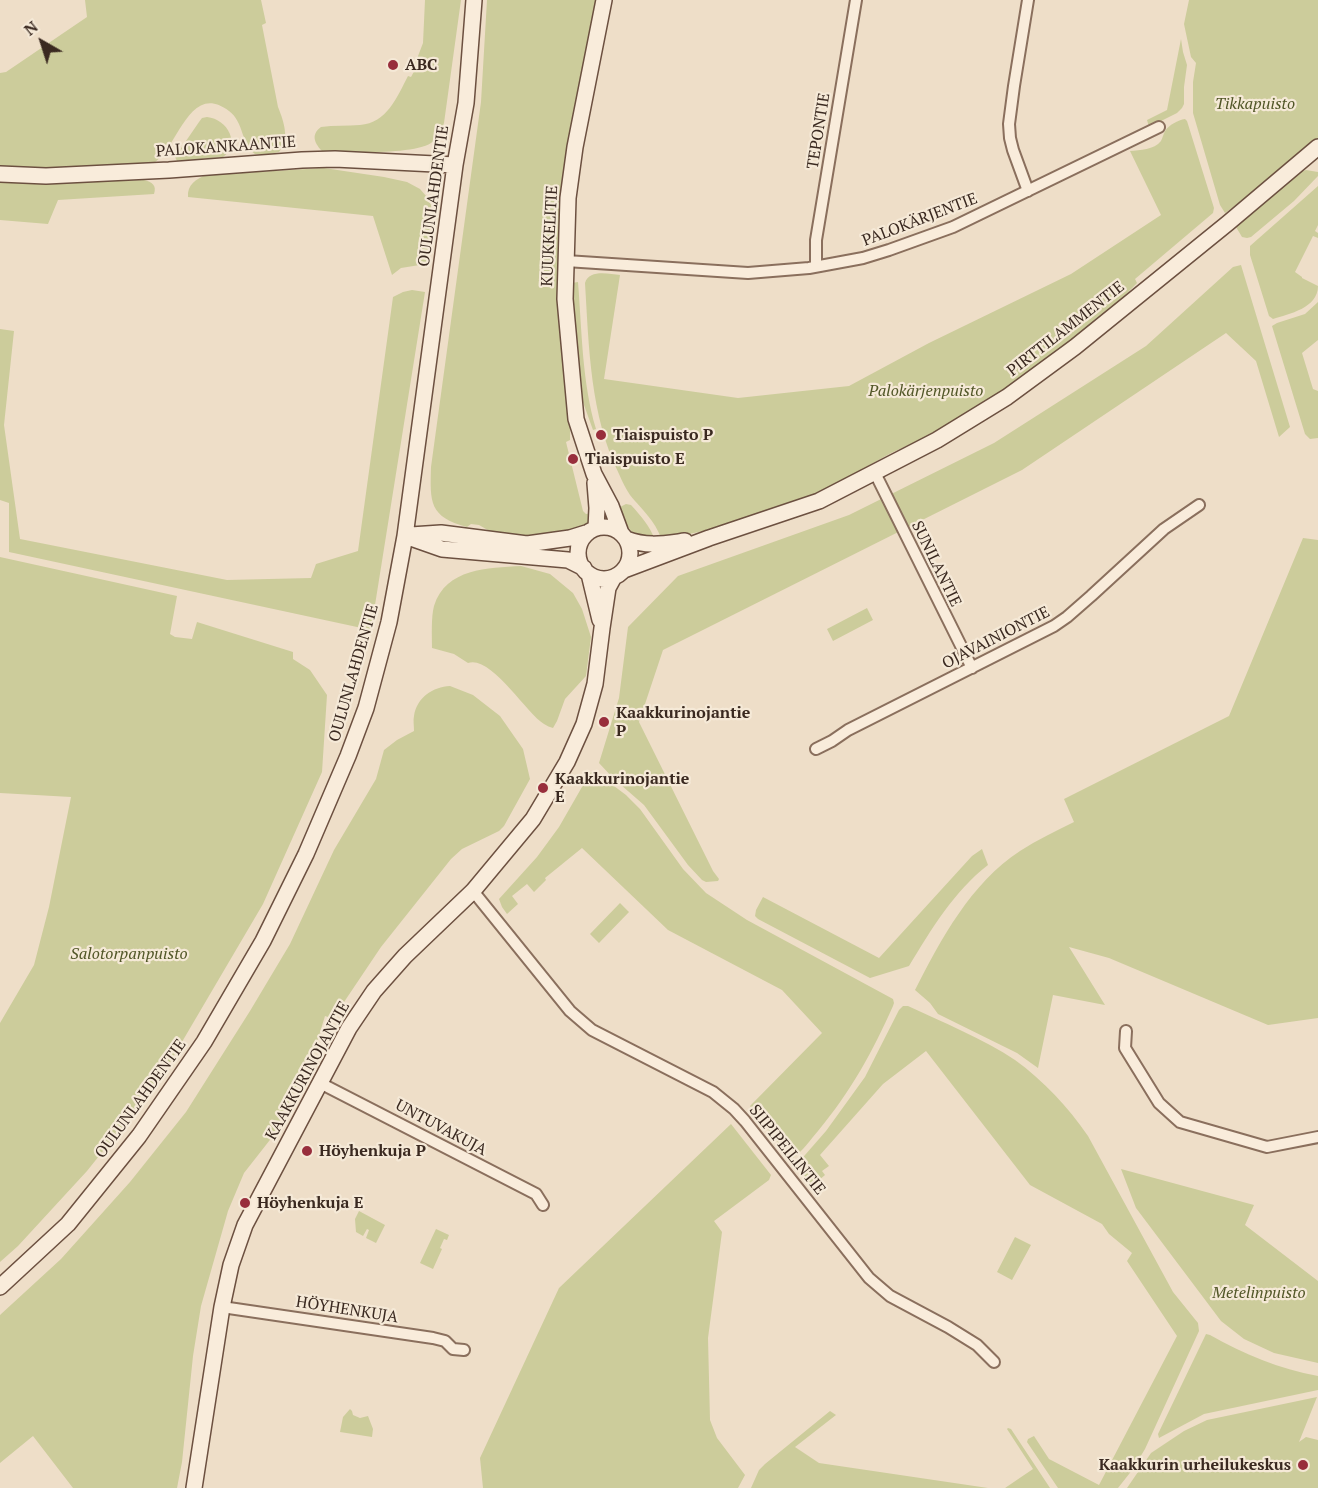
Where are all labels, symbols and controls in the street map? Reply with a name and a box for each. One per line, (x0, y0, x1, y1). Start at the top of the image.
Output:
north arrow (12, 12, 72, 72)
text: N (19, 16, 42, 40)
place label: ABC (405, 55, 437, 75)
marker: ABC (386, 58, 400, 72)
street label: TEPONTIE (804, 92, 834, 170)
park label: Tikkapuisto (1215, 94, 1295, 114)
street label: OULUNLAHDENTIE (415, 124, 453, 268)
street label: PALOKANKAANTIE (155, 133, 297, 161)
street label: KUUKKELITIE (538, 185, 562, 287)
street label: PALOKÄRJENTIE (860, 189, 980, 251)
street label: PIRTTILAMMENTIE (1004, 277, 1128, 381)
park label: Palokärjenpuisto (868, 381, 984, 401)
place label: Tiaispuisto P (613, 425, 713, 445)
marker: Tiaispuisto P (594, 428, 608, 442)
place label: Tiaispuisto E (585, 449, 685, 469)
marker: Tiaispuisto E (566, 452, 580, 466)
street label: SUNILANTIE (907, 518, 965, 610)
street label: OULUNLAHDENTIE (325, 602, 383, 744)
street label: OJAVAINIONTIE (939, 603, 1053, 673)
place label: Kaakkurinojantie P (616, 703, 750, 741)
marker: Kaakkurinojantie P (597, 715, 611, 729)
place label: Kaakkurinojantie E (555, 769, 689, 807)
marker: Kaakkurinojantie E (536, 781, 550, 795)
park label: Salotorpanpuisto (70, 944, 188, 964)
street label: KAAKKURINOJANTIE (262, 998, 354, 1144)
street label: OULUNLAHDENTIE (91, 1036, 191, 1162)
street label: UNTUVAKUJA (392, 1096, 490, 1160)
street label: SIIPIPEILINTIE (745, 1101, 829, 1199)
place label: Höyhenkuja P (319, 1141, 426, 1161)
marker: Höyhenkuja P (300, 1144, 314, 1158)
place label: Höyhenkuja E (257, 1193, 363, 1213)
marker: Höyhenkuja E (238, 1196, 252, 1210)
park label: Metelinpuisto (1212, 1283, 1306, 1303)
street label: HÖYHENKUJA (294, 1292, 400, 1328)
place label: Kaakkurin urheilukeskus (1099, 1455, 1291, 1475)
marker: Kaakkurin urheilukeskus (1296, 1458, 1310, 1472)

